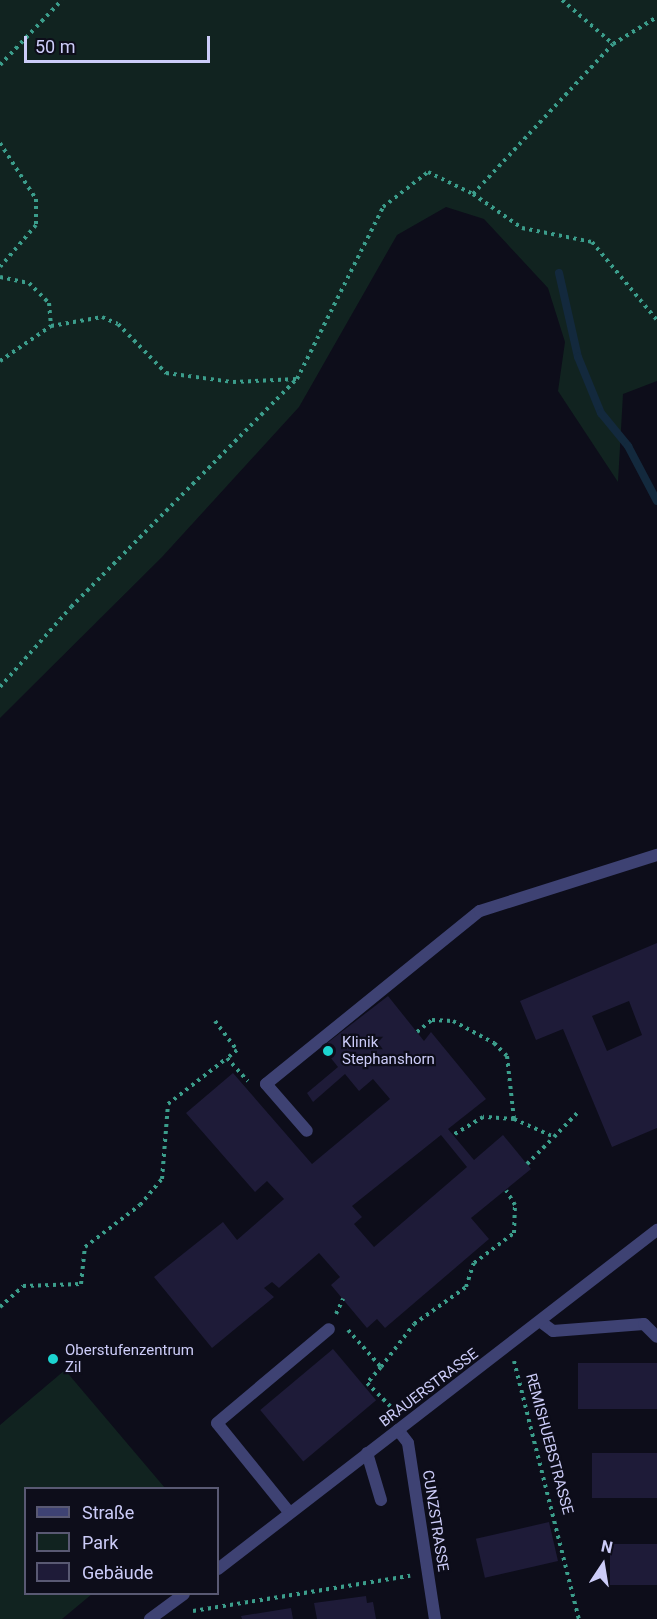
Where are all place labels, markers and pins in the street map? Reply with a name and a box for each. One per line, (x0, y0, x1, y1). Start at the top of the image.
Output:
place label: Klinik Stephanshorn (342, 1033, 435, 1068)
marker: Klinik Stephanshorn (319, 1042, 337, 1060)
place label: Oberstufenzentrum Zil (65, 1341, 194, 1376)
marker: Oberstufenzentrum Zil (46, 1352, 60, 1366)

